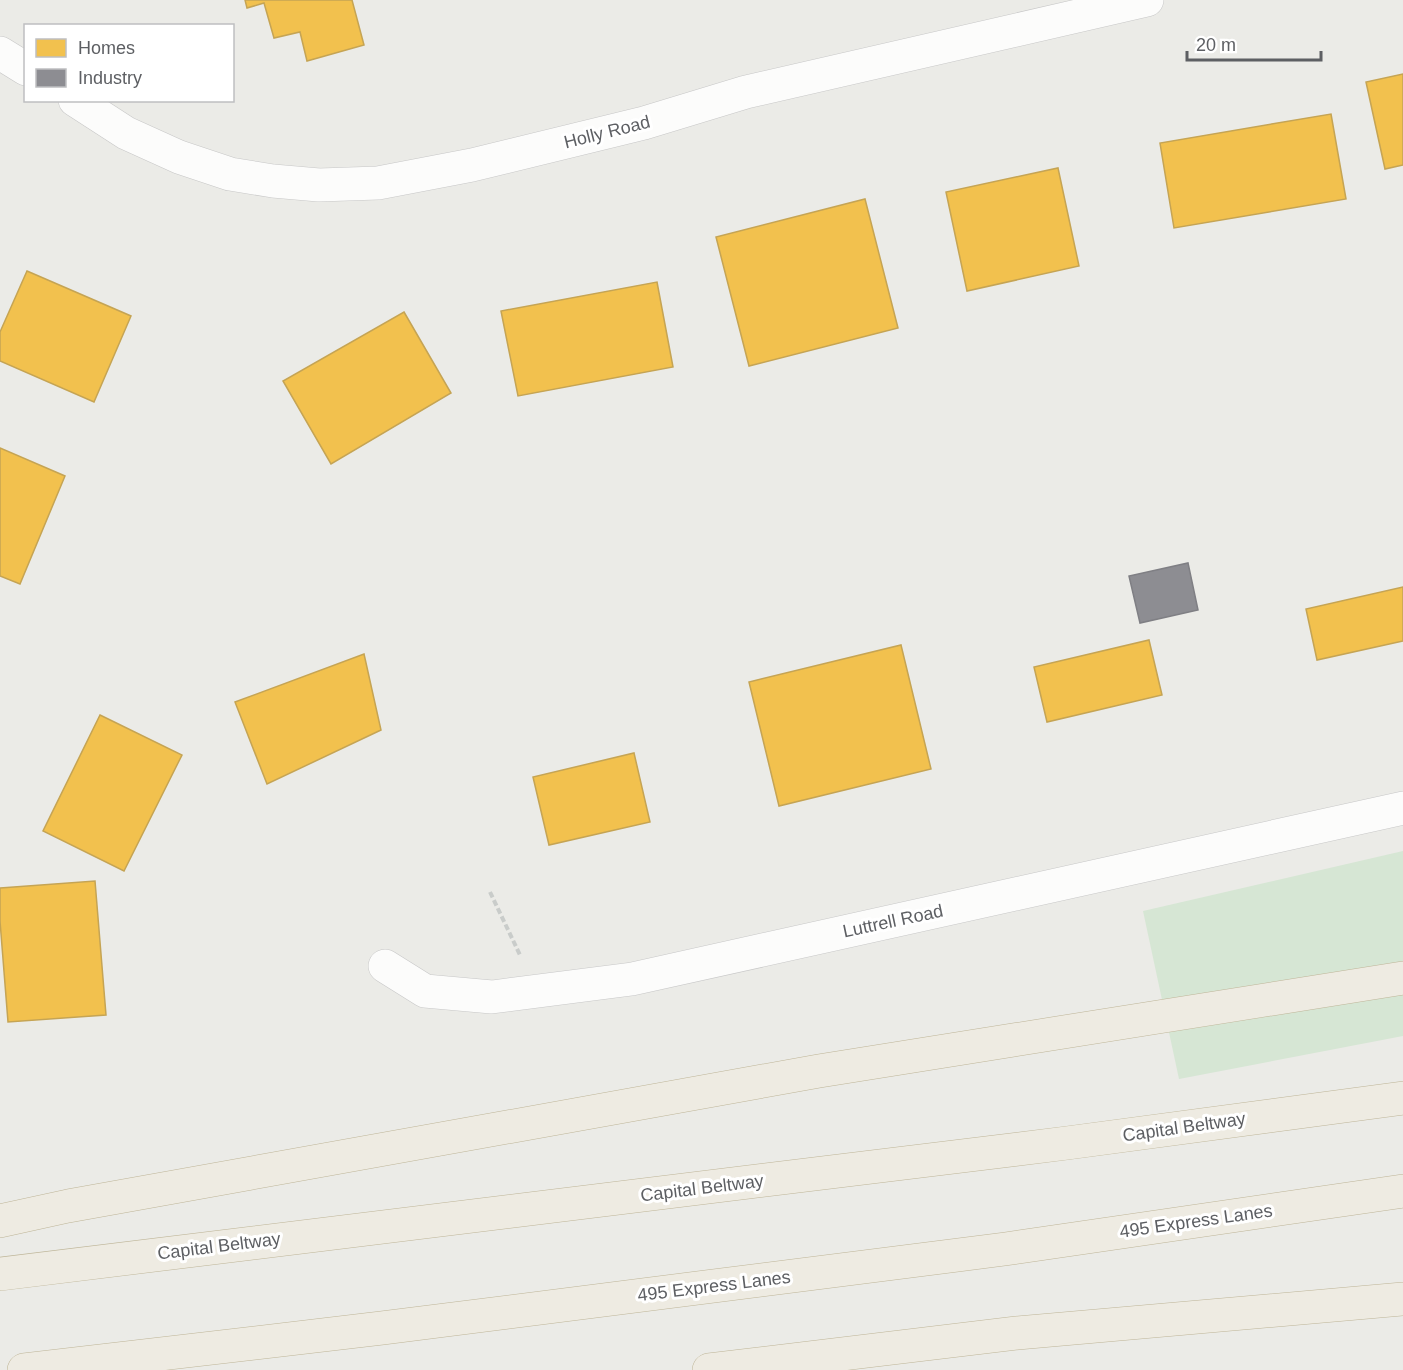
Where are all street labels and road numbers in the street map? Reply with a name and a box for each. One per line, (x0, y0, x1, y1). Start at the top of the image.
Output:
street label: Holly Road (562, 112, 652, 152)
street label: Luttrell Road (841, 901, 945, 941)
street label: Capital Beltway (1121, 1108, 1247, 1146)
street label: Capital Beltway (639, 1171, 765, 1205)
street label: 495 Express Lanes (1118, 1200, 1274, 1242)
street label: Capital Beltway (156, 1229, 282, 1263)
street label: 495 Express Lanes (636, 1267, 792, 1305)

